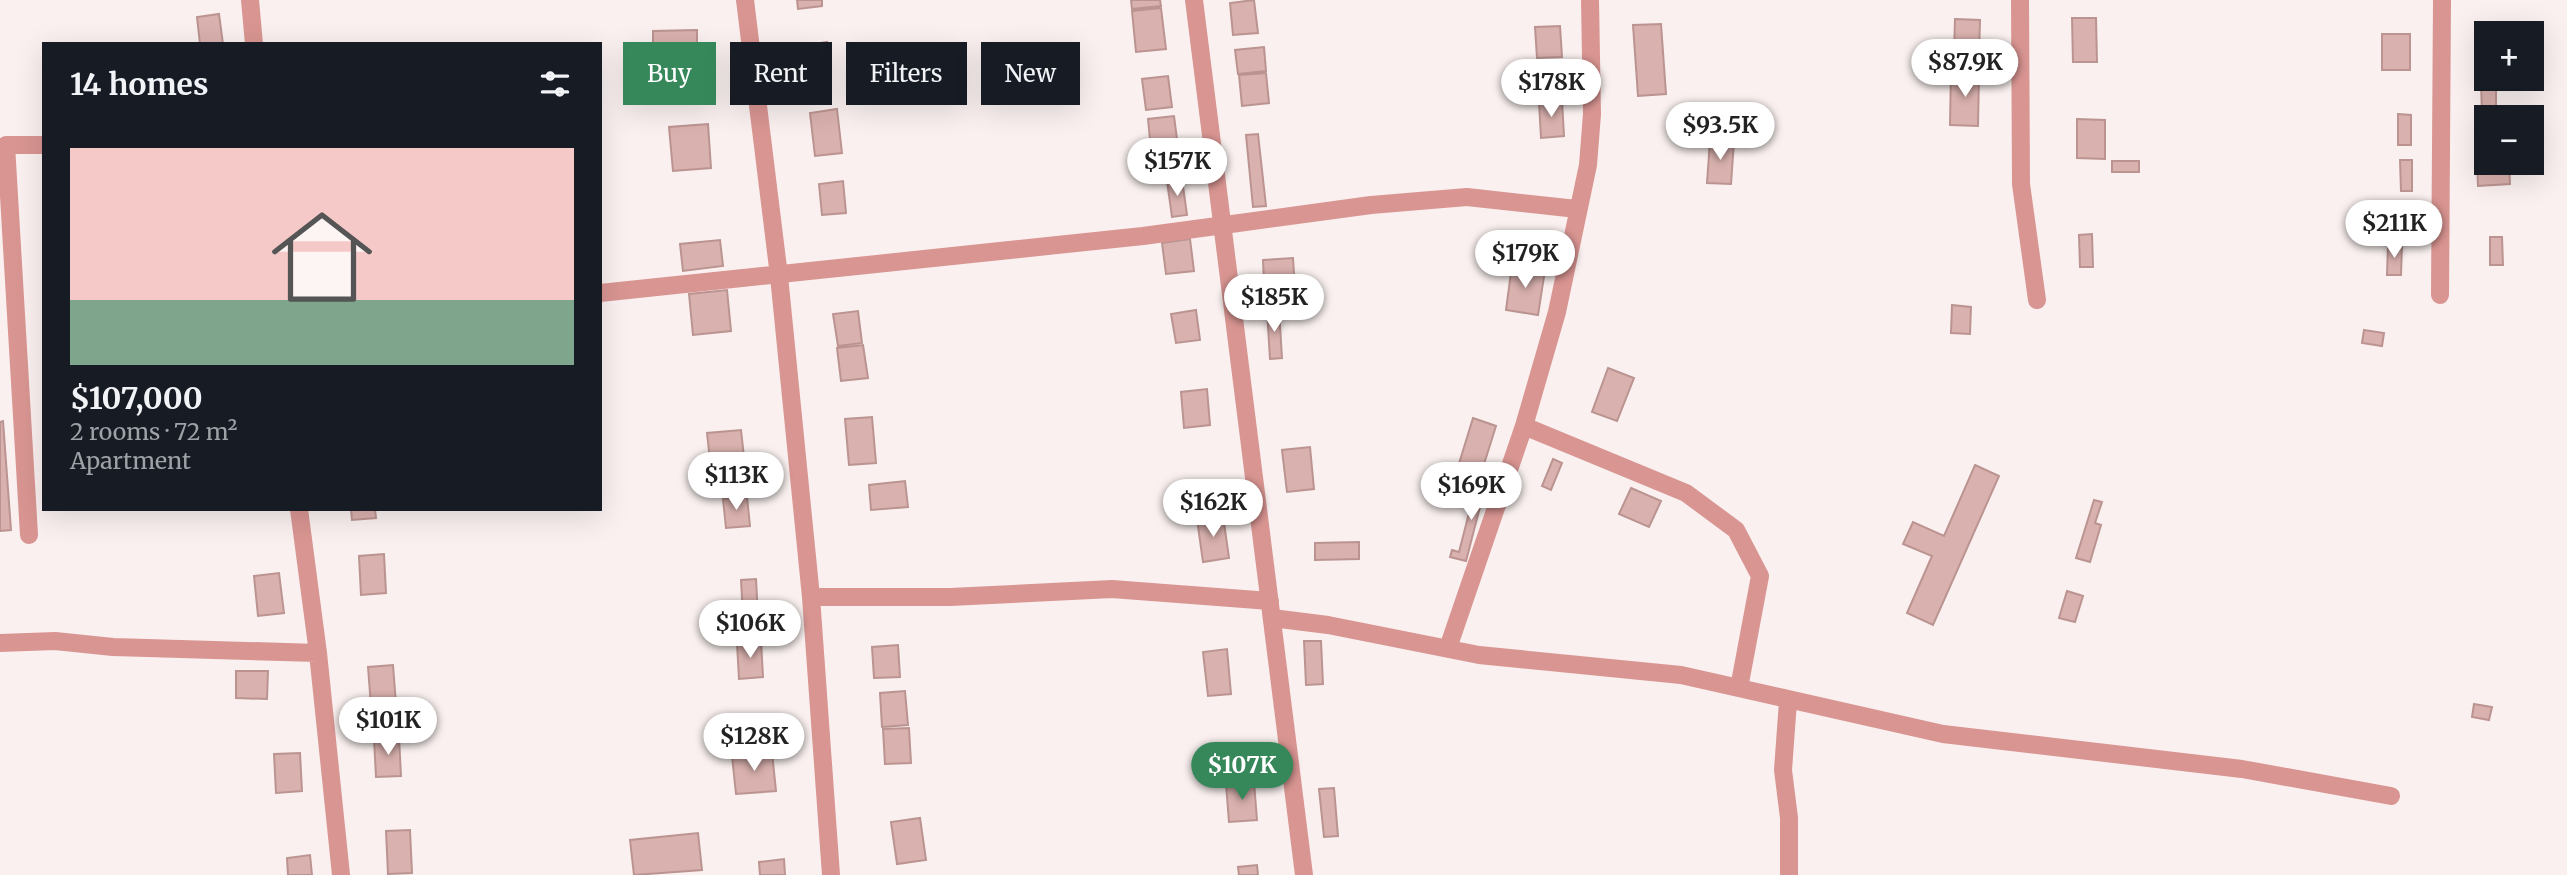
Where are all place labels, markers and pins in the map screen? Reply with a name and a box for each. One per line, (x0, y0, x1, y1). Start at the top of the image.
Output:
pin: $87.9K (1908, 40, 2022, 99)
pin: $178K (1502, 60, 1600, 119)
pin: $93.5K (1663, 102, 1777, 162)
pin: $157K (1128, 138, 1226, 198)
pin: $211K (2345, 201, 2443, 260)
pin: $179K (1476, 230, 1574, 290)
pin: $185K (1225, 274, 1323, 334)
pin: $113K (687, 452, 785, 512)
pin: $169K (1422, 462, 1520, 522)
pin: $162K (1164, 480, 1262, 539)
pin: $106K (701, 600, 799, 660)
pin: $101K (339, 698, 437, 757)
pin: $128K (705, 714, 803, 773)
pin: $107K (1193, 742, 1291, 802)

